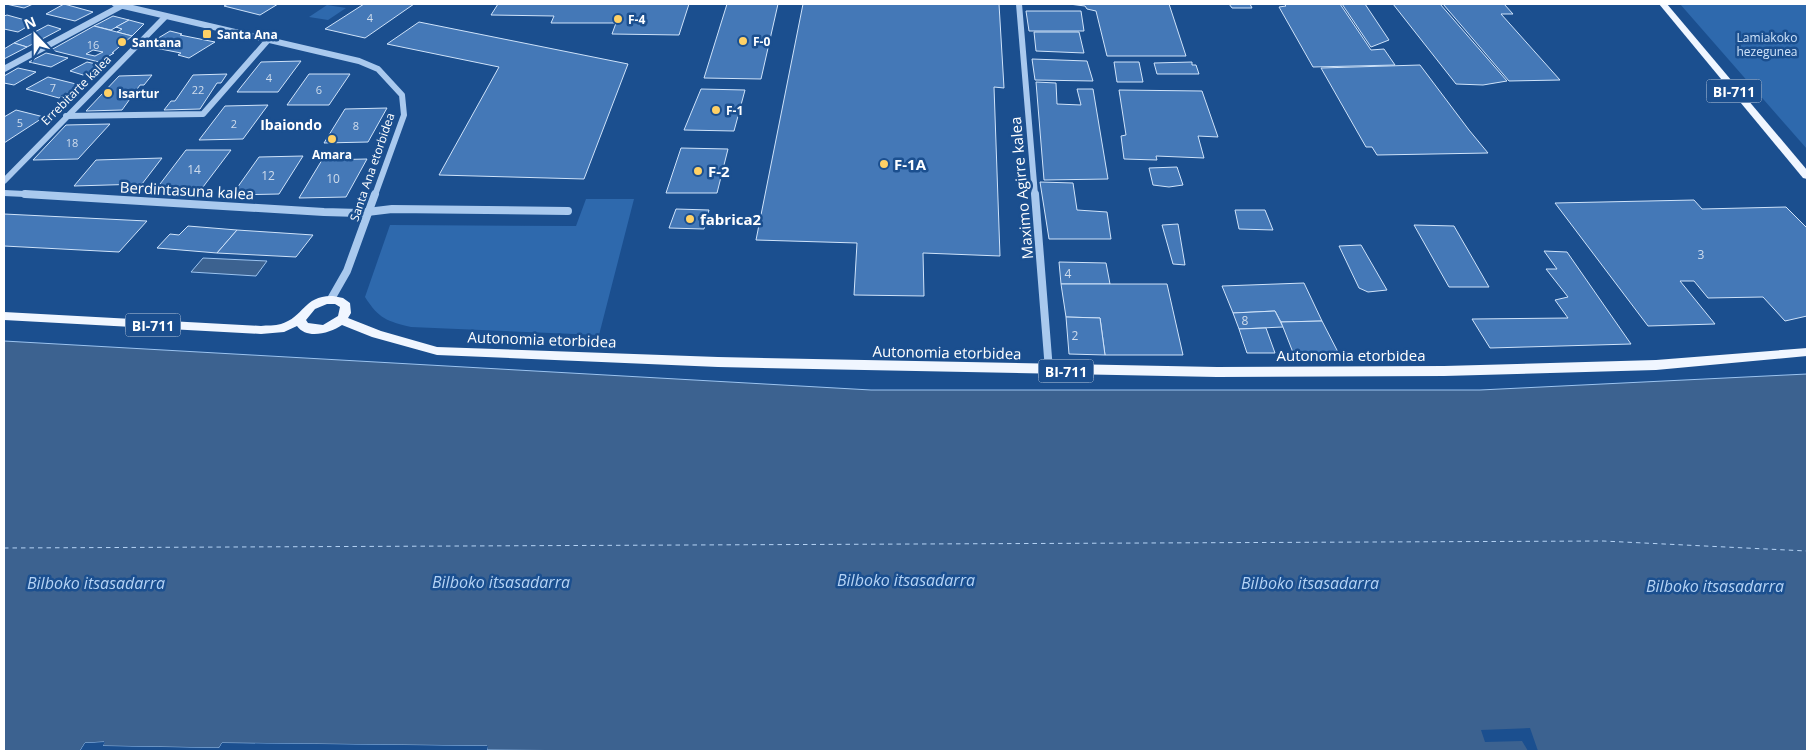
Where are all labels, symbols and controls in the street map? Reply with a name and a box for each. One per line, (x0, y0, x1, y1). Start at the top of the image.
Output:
north arrow (10, 10, 60, 60)
house number: 4 (367, 10, 374, 25)
place label: F-4 (628, 11, 645, 28)
text: N (21, 12, 39, 33)
marker: F-4 (612, 13, 624, 25)
place label: Santa Ana (217, 26, 278, 43)
marker: Santa Ana (201, 28, 213, 40)
park label: Lamiakoko hezegunea (1736, 29, 1798, 60)
place label: F-0 (753, 33, 770, 50)
place label: Santana (132, 34, 181, 51)
marker: F-0 (737, 35, 749, 47)
marker: Santana (116, 36, 128, 48)
house number: 16 (87, 37, 99, 52)
street label: Errebitarte kalea (37, 51, 115, 129)
house number: 4 (266, 70, 273, 85)
house number: 7 (50, 80, 56, 95)
road number: BI-711 (1706, 80, 1762, 102)
house number: 22 (192, 82, 204, 97)
house number: 6 (316, 82, 322, 97)
place label: Isartur (118, 85, 160, 102)
marker: Isartur (102, 87, 114, 99)
place label: F-1 (726, 102, 743, 119)
marker: F-1 (710, 104, 722, 116)
street label: Santa Ana etorbidea (345, 110, 399, 224)
house number: 5 (17, 115, 23, 130)
district label: Ibaiondo (260, 115, 322, 134)
house number: 2 (231, 116, 237, 131)
street label: Maximo Agirre kalea (1005, 116, 1037, 260)
house number: 8 (353, 118, 359, 133)
marker: Amara (326, 133, 338, 145)
house number: 18 (66, 135, 78, 150)
place label: Amara (312, 146, 352, 163)
place label: F-1A (894, 154, 927, 174)
marker: F-1A (878, 158, 890, 170)
house number: 14 (187, 161, 201, 178)
place label: F-2 (708, 161, 730, 181)
marker: F-2 (692, 165, 704, 177)
house number: 12 (261, 167, 275, 184)
house number: 10 (326, 170, 340, 187)
street label: Berdintasuna kalea (119, 176, 255, 204)
place label: fabrica2 (700, 209, 762, 229)
marker: fabrica2 (684, 213, 696, 225)
house number: 3 (1698, 246, 1705, 263)
house number: 4 (1065, 265, 1072, 282)
house number: 8 (1242, 312, 1249, 329)
road number: BI-711 (126, 314, 180, 336)
street label: Autonomia etorbidea (467, 326, 617, 352)
house number: 2 (1072, 327, 1079, 344)
street label: Autonomia etorbidea (872, 341, 1022, 363)
street label: Autonomia etorbidea (1276, 345, 1426, 365)
road number: BI-711 (1038, 360, 1094, 382)
water label: Bilboko itsasadarra (837, 569, 975, 591)
water label: Bilboko itsasadarra (432, 571, 570, 593)
water label: Bilboko itsasadarra (27, 572, 165, 594)
water label: Bilboko itsasadarra (1241, 572, 1379, 594)
water label: Bilboko itsasadarra (1646, 575, 1784, 597)

